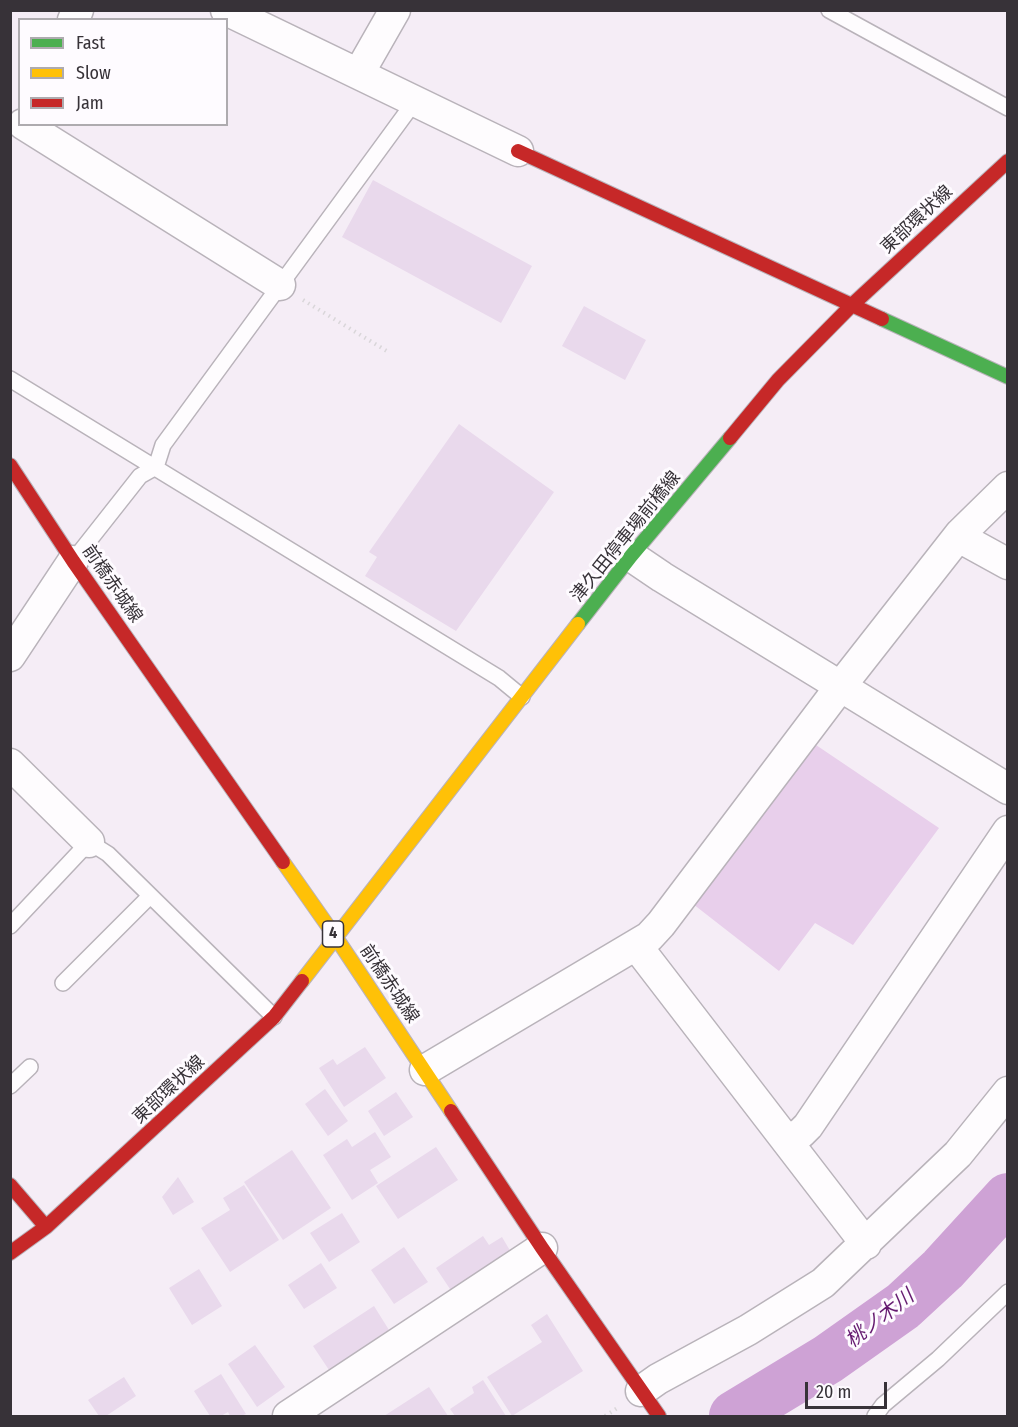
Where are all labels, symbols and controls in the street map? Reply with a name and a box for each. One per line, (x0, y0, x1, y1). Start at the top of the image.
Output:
legend (18, 18, 228, 126)
text: Fast (76, 32, 105, 54)
text: Slow (76, 62, 111, 84)
text: Jam (76, 92, 104, 114)
street label: 東部環状線 (877, 181, 957, 259)
street label: 津久田停車場前橋線 (567, 467, 685, 607)
street label: 前橋赤城線 (77, 541, 147, 627)
road number: 4 (322, 921, 344, 947)
street label: 前橋赤城線 (355, 941, 423, 1027)
street label: 東部環状線 (129, 1051, 209, 1129)
water label: 桃ノ木川 (841, 1285, 919, 1353)
scale bar (808, 1370, 890, 1408)
text: 20 m (816, 1381, 851, 1403)

